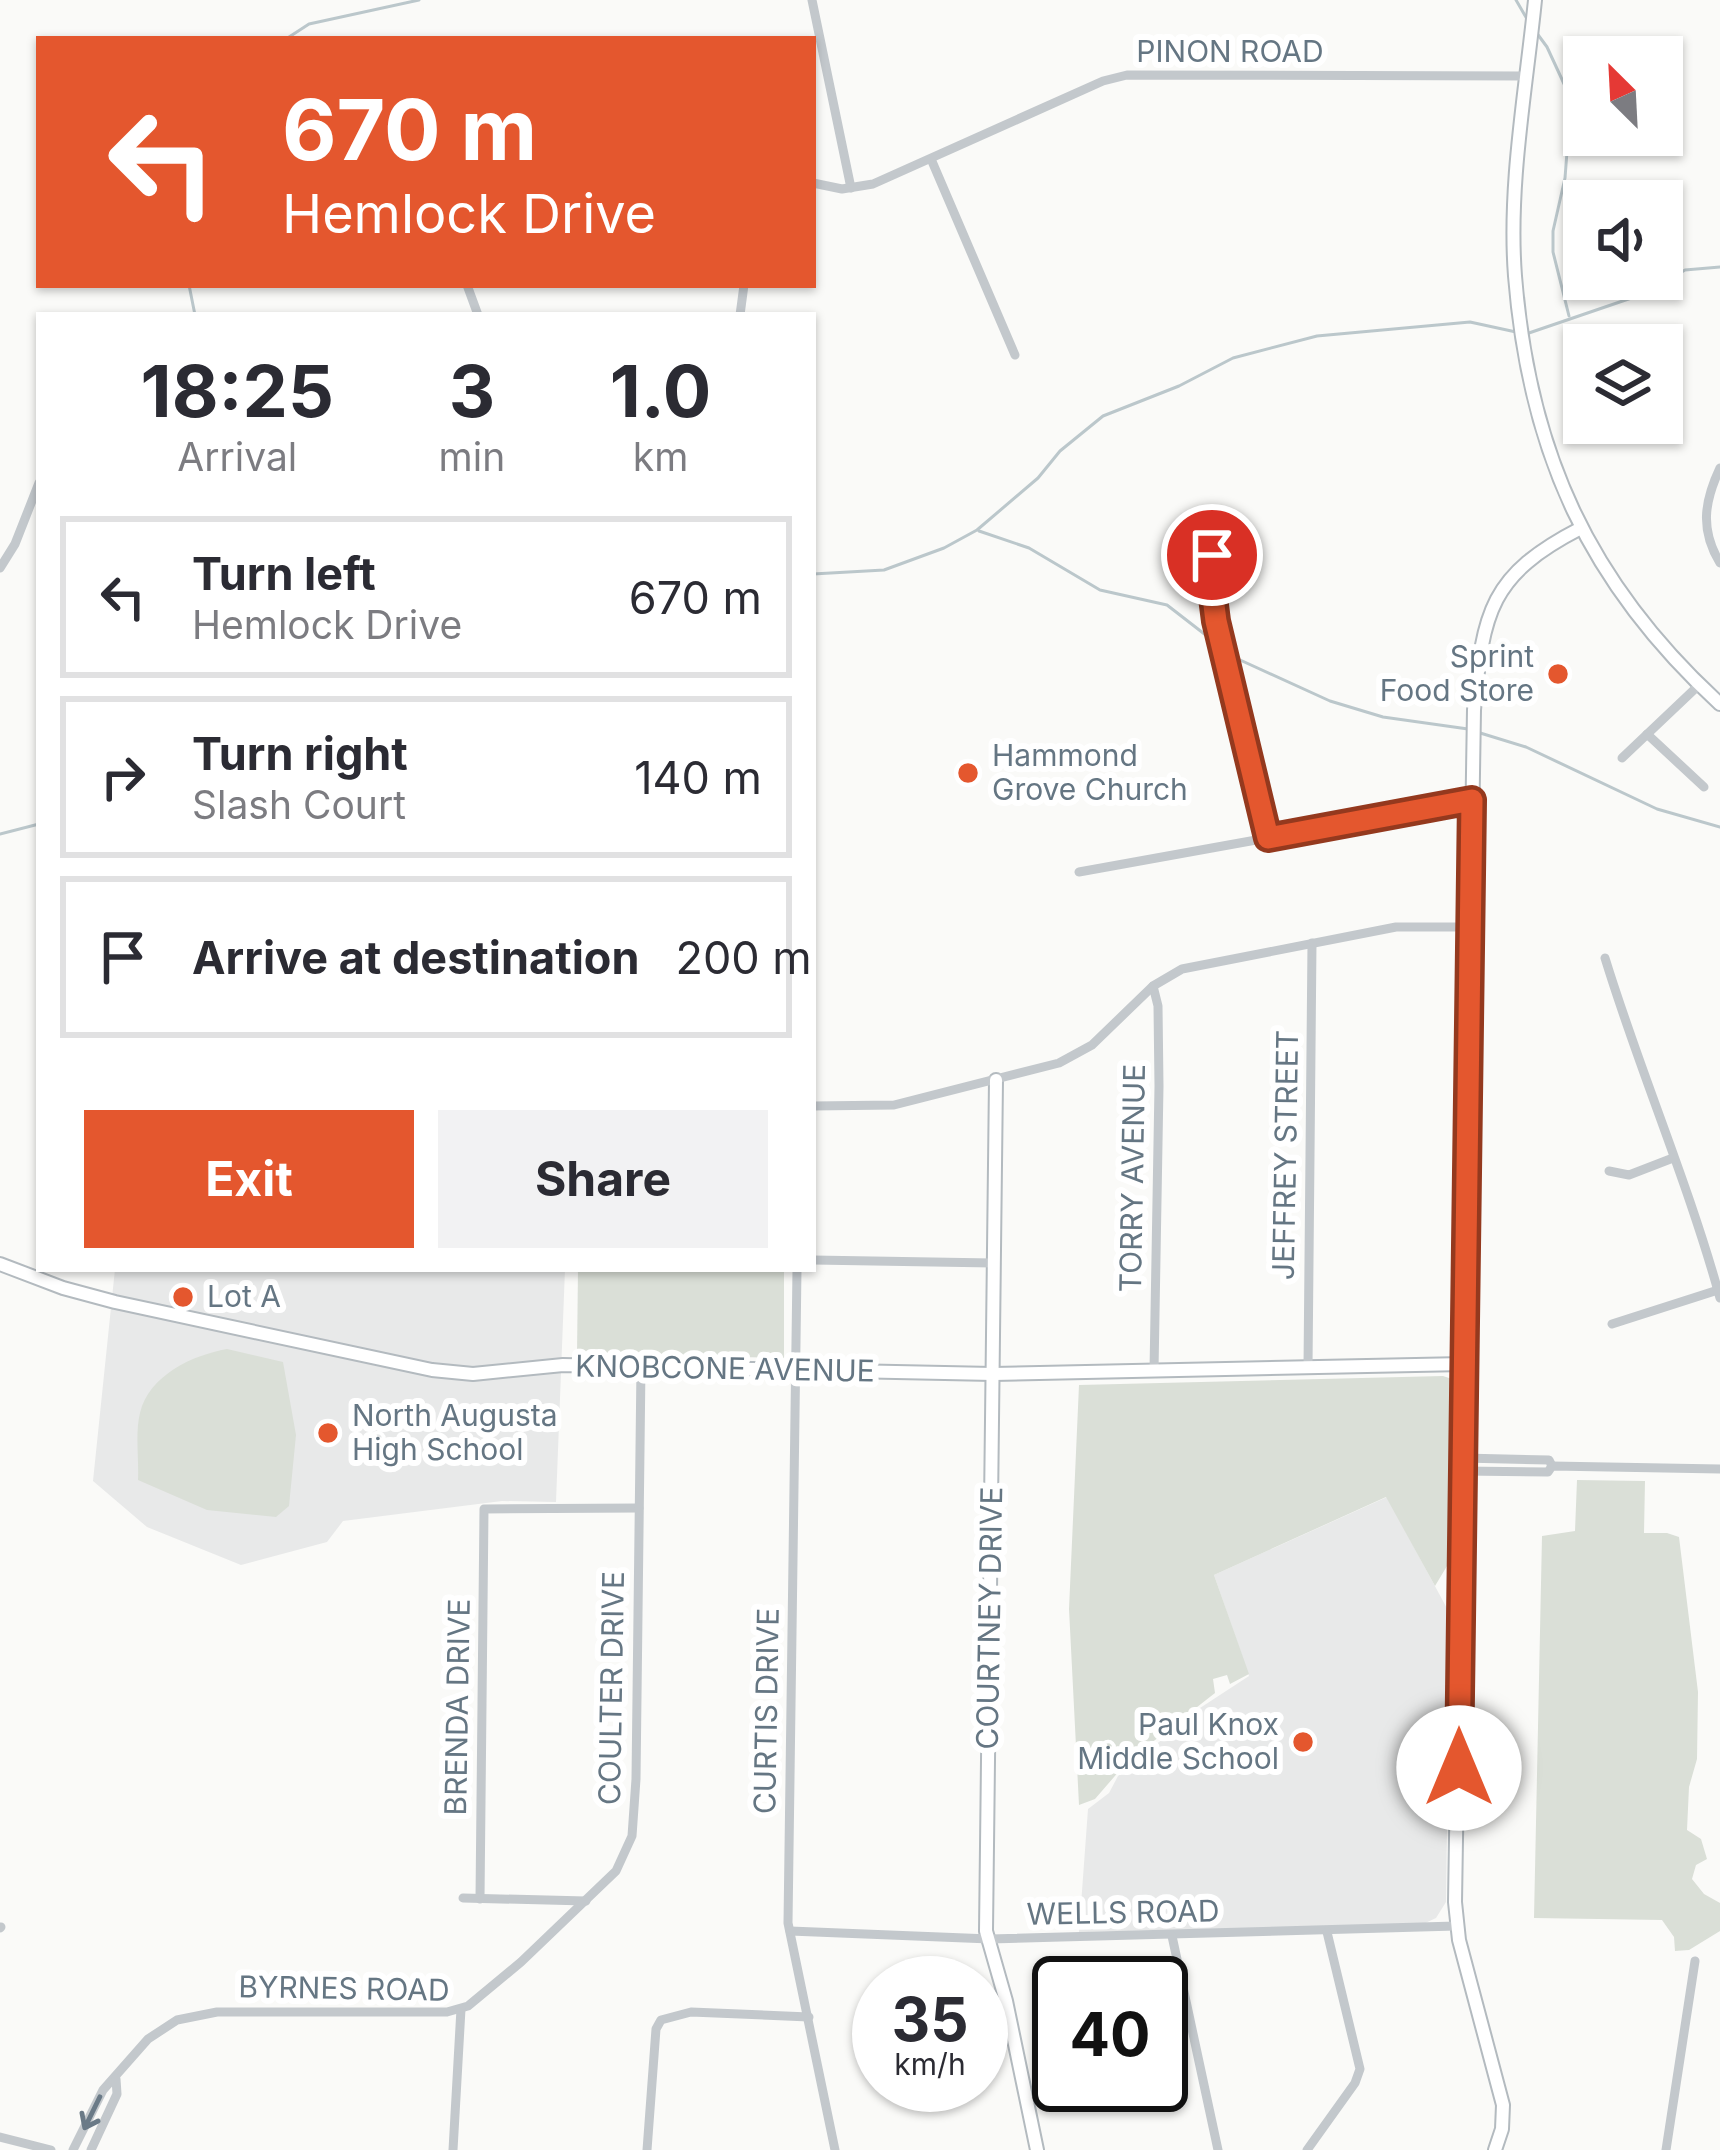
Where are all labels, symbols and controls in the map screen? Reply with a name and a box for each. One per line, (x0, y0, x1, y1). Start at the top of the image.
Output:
street label: PINON ROAD (1136, 33, 1324, 69)
north arrow (1563, 36, 1683, 156)
map controls (1563, 36, 1683, 444)
text: 670 m (282, 79, 537, 180)
icon: left (84, 84, 240, 240)
button: sound (1563, 180, 1683, 300)
text: Hemlock Drive (282, 181, 656, 246)
button: layers (1563, 324, 1683, 444)
text: 18:25 (141, 347, 334, 434)
text: 3 (449, 347, 495, 434)
text: 1.0 (610, 347, 711, 434)
text: Arrival (177, 433, 297, 480)
text: min (439, 433, 505, 480)
text: km (633, 433, 688, 480)
pin (1161, 504, 1263, 606)
icon: arrive (1179, 522, 1245, 588)
text: Turn left (192, 546, 376, 601)
icon: left (90, 564, 156, 630)
text: 670 m (629, 570, 762, 625)
text: Hemlock Drive (192, 601, 462, 648)
place label: Sprint Food Store (1380, 638, 1534, 708)
marker: Sprint Food Store (1545, 661, 1571, 687)
text: Turn right (192, 726, 408, 781)
place label: Hammond Grove Church (992, 737, 1188, 807)
icon: right (90, 744, 156, 810)
text: 140 m (634, 750, 762, 805)
marker: Hammond Grove Church (955, 760, 981, 786)
text: Slash Court (192, 781, 406, 828)
icon: arrive (90, 924, 156, 990)
text: Arrive at destination (192, 930, 639, 985)
text: 200 m (675, 930, 812, 985)
street label: JEFFREY STREET (1265, 1030, 1305, 1280)
street label: TORRY AVENUE (1112, 1063, 1152, 1293)
button: Exit (84, 1110, 414, 1248)
button: Share (438, 1110, 768, 1248)
place label: Lot A (207, 1278, 281, 1314)
marker: Lot A (170, 1284, 196, 1310)
street label: KNOBCONE AVENUE (575, 1347, 875, 1389)
place label: North Augusta High School (352, 1397, 558, 1467)
marker: North Augusta High School (315, 1420, 341, 1446)
street label: COURTNEY DRIVE (969, 1486, 1009, 1750)
street label: COULTER DRIVE (591, 1571, 631, 1805)
street label: BRENDA DRIVE (437, 1598, 477, 1816)
street label: CURTIS DRIVE (746, 1607, 786, 1814)
position arrow (1396, 1705, 1522, 1831)
place label: Paul Knox Middle School (1077, 1706, 1279, 1776)
marker: Paul Knox Middle School (1290, 1729, 1316, 1755)
street label: WELLS ROAD (1026, 1892, 1220, 1932)
speed limit sign: 40 (1032, 1956, 1188, 2112)
street label: BYRNES ROAD (238, 1968, 450, 2008)
text: 35 (891, 1983, 969, 2055)
text: km/h (894, 2046, 966, 2082)
one-way arrow (80, 2094, 102, 2130)

